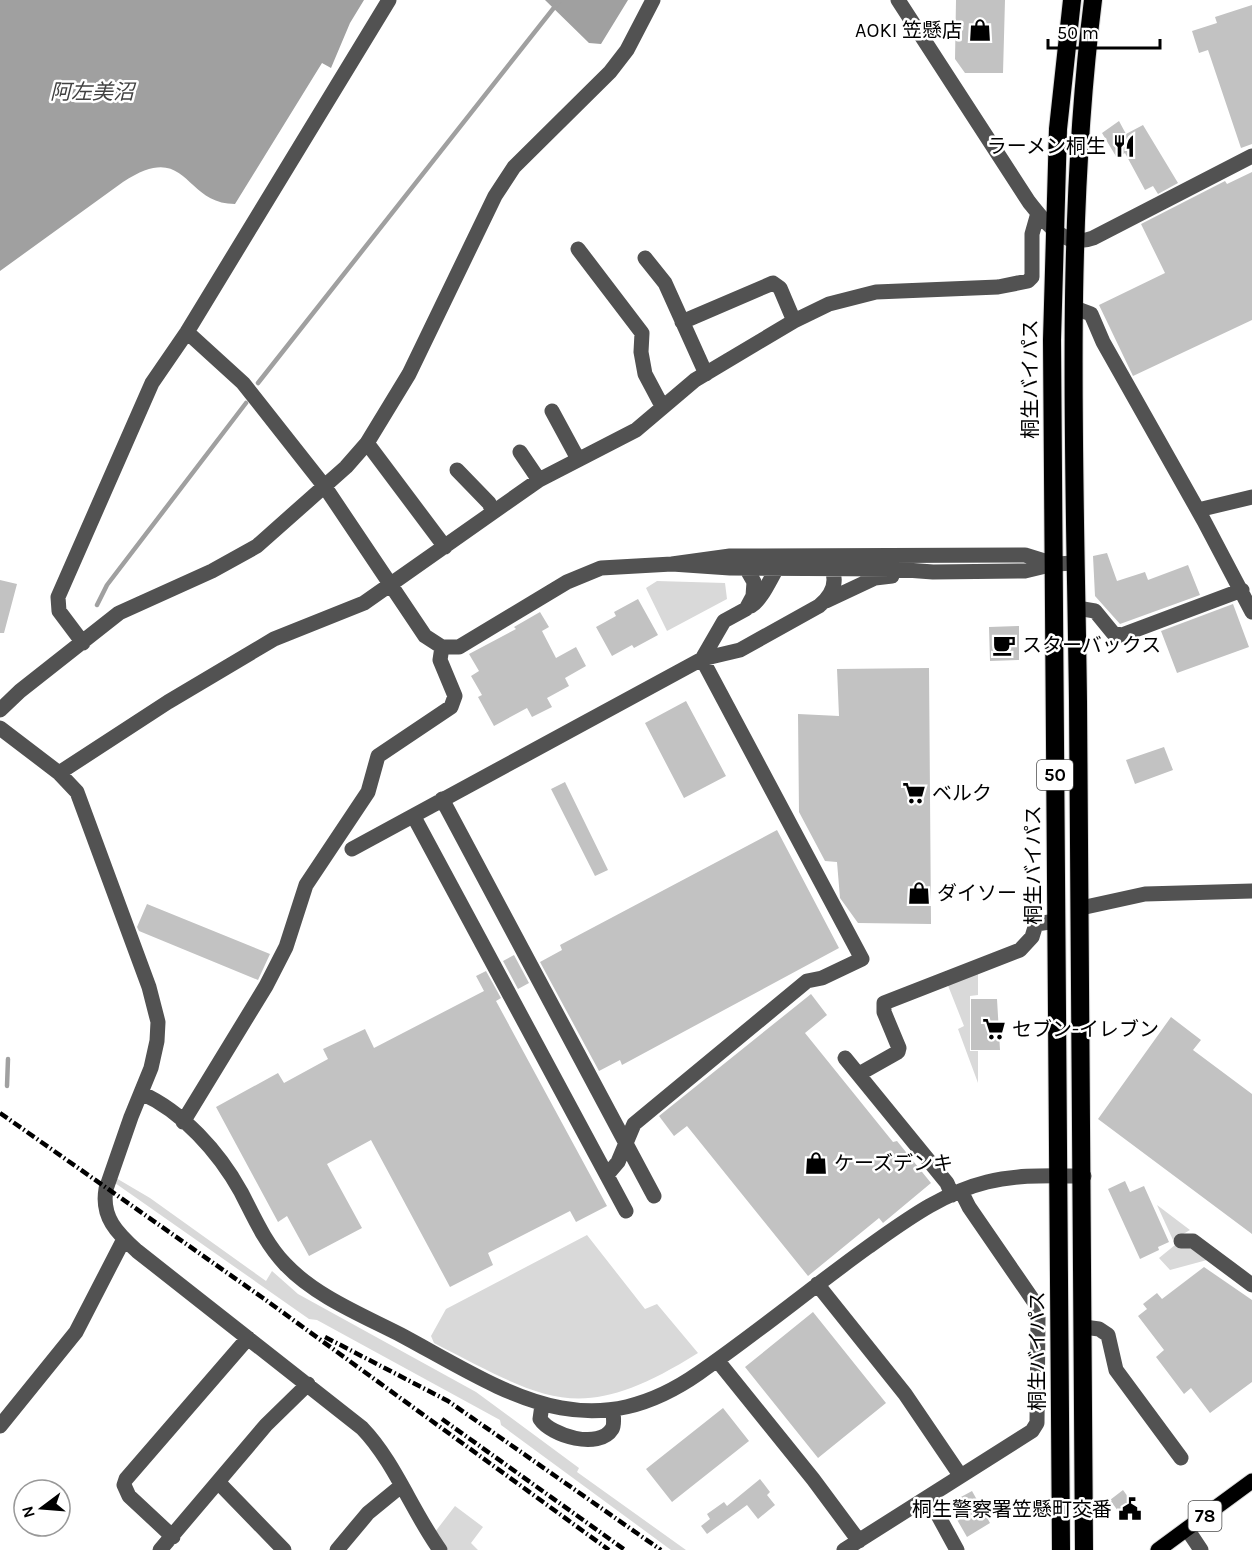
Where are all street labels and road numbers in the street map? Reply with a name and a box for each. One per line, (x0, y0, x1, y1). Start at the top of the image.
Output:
street label: 桐生バイパス (1019, 319, 1042, 439)
road number: 50 (1037, 760, 1073, 790)
street label: 桐生バイパス (1022, 805, 1045, 925)
street label: 桐生バイパス (1026, 1291, 1049, 1411)
road number: 78 (1188, 1501, 1222, 1531)

